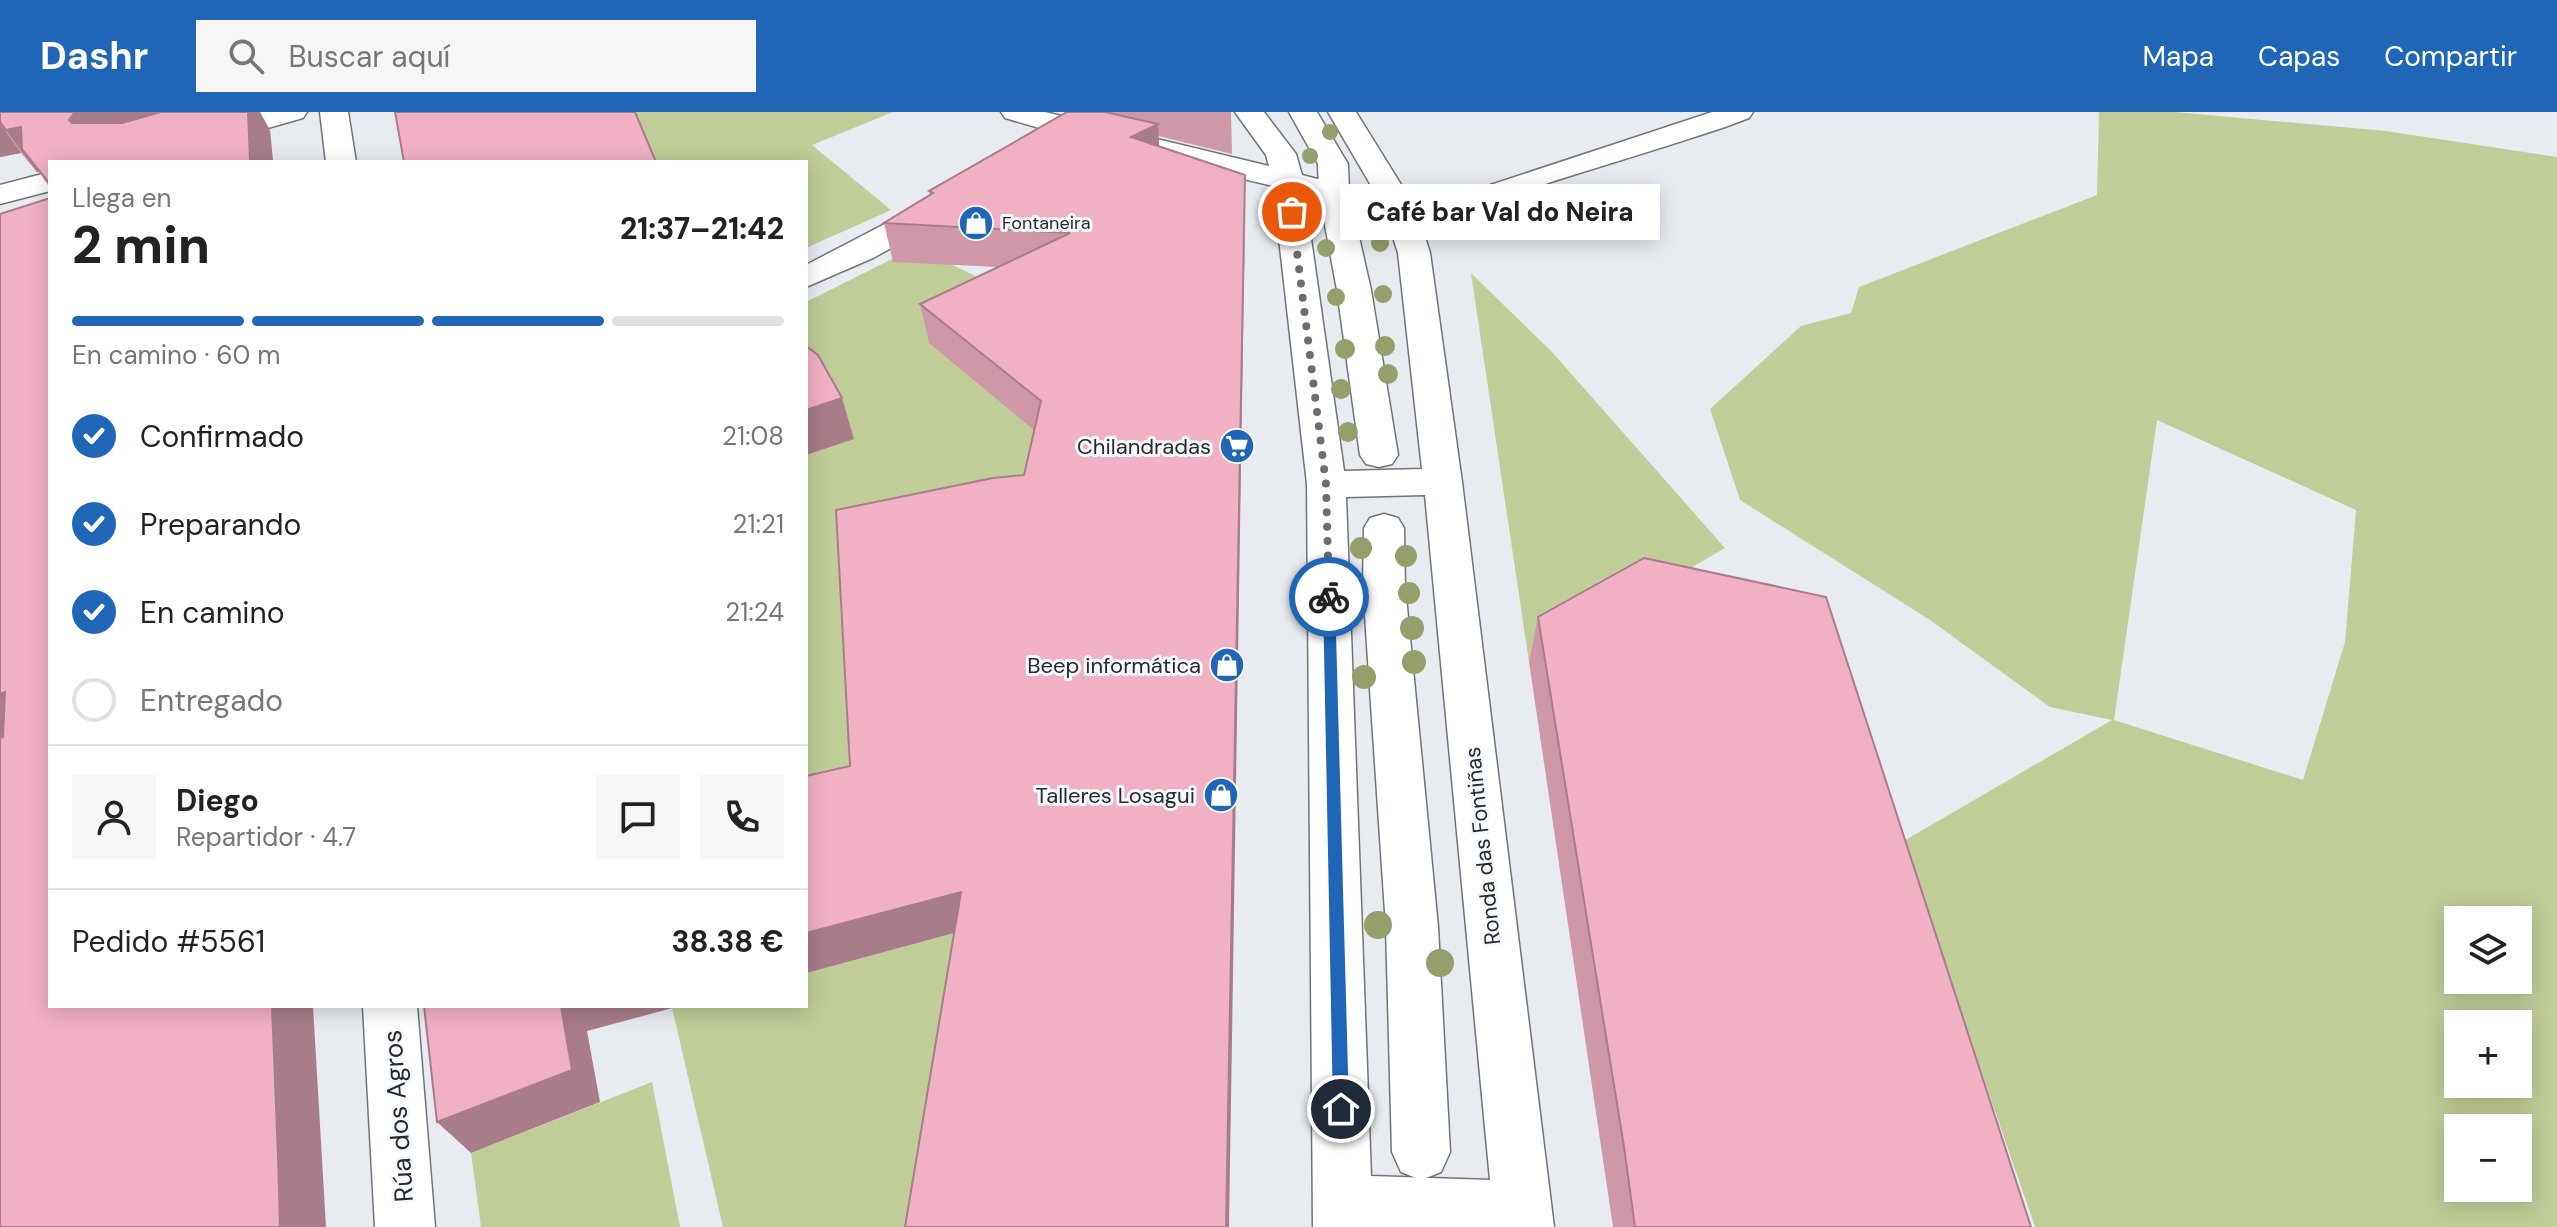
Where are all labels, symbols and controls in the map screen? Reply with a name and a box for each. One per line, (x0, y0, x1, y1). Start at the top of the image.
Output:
search box (196, 20, 756, 92)
text: Dashr (40, 31, 148, 81)
icon: search (224, 34, 268, 78)
text: Buscar aquí (288, 37, 450, 76)
text: Mapa (2143, 38, 2214, 75)
text: Capas (2258, 38, 2340, 75)
text: Compartir (2384, 38, 2517, 75)
pin (1258, 178, 1326, 246)
text: Llega en (72, 181, 171, 215)
callout: Café bar Val do Neira (1340, 184, 1660, 240)
icon: bag (1270, 190, 1314, 234)
text: Café bar Val do Neira (1366, 195, 1634, 229)
shop icon: Fontaneira (957, 204, 995, 242)
text: 21:37–21:42 (620, 209, 784, 248)
text: 2 min (72, 211, 210, 279)
place label: Fontaneira (1002, 211, 1090, 235)
text: En camino · 60 m (72, 338, 280, 372)
icon: check (72, 414, 116, 458)
text: Confirmado (140, 417, 304, 456)
text: 21:08 (722, 419, 784, 453)
supermarket icon: Chilandradas (1218, 427, 1256, 465)
place label: Chilandradas (1077, 432, 1211, 461)
icon: check (72, 502, 116, 546)
text: Preparando (140, 505, 301, 544)
text: 21:21 (733, 507, 784, 541)
courier (1289, 557, 1369, 637)
icon: bike (1307, 575, 1351, 619)
icon: check (72, 590, 116, 634)
text: En camino (140, 593, 285, 632)
text: 21:24 (725, 595, 784, 629)
shop icon: Beep informática (1208, 646, 1246, 684)
place label: Beep informática (1027, 651, 1201, 680)
text: Entregado (140, 681, 283, 720)
street label: Ronda das Fontiñas (1458, 746, 1507, 946)
button: person (72, 775, 156, 859)
button: chat (596, 775, 680, 859)
button: phone (700, 775, 784, 859)
shop icon: Talleres Losagui (1202, 776, 1240, 814)
text: Diego (176, 781, 259, 820)
place label: Talleres Losagui (1036, 781, 1195, 810)
text: Repartidor · 4.7 (176, 820, 356, 854)
map controls (2444, 906, 2532, 1202)
button: layers (2444, 906, 2532, 994)
text: Pedido #5561 (72, 922, 265, 961)
text: 38.38 € (672, 922, 784, 961)
button: + (2444, 1010, 2532, 1098)
street label: Rúa dos Agros (375, 1029, 421, 1203)
pin (1307, 1075, 1375, 1143)
icon: home (1319, 1087, 1363, 1131)
button: − (2444, 1114, 2532, 1202)

